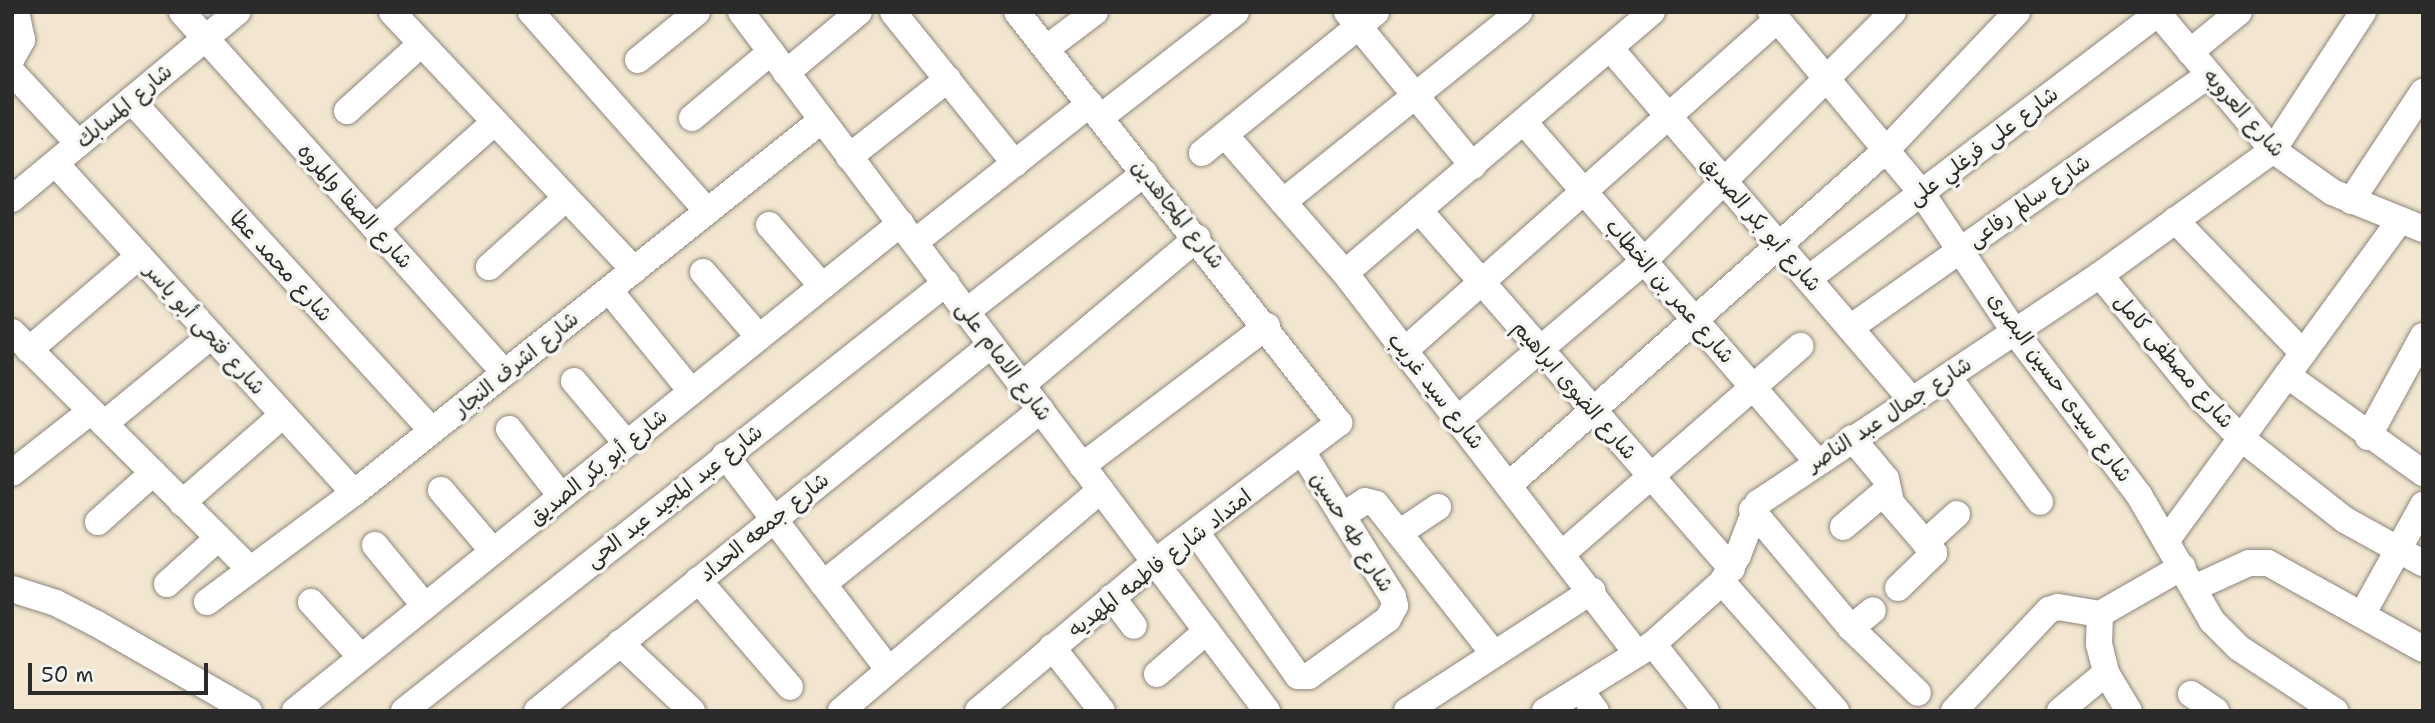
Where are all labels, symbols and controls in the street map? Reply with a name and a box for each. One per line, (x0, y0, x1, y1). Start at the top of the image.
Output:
street label: شارع المسابك (71, 59, 177, 153)
street label: شارع العروبه (2198, 64, 2290, 162)
street label: شارع على فرغلي على (1903, 81, 2063, 211)
street label: شارع الصفا والمروه (292, 138, 418, 274)
street label: شارع سالم رفاعى (1963, 149, 2095, 253)
street label: شارع أبو بكر الصديق (1695, 151, 1827, 297)
street label: شارع المجاهدين (1126, 154, 1230, 274)
street label: شارع محمد عطا (224, 205, 338, 327)
street label: شارع عمر بن الخطاب (1600, 214, 1740, 368)
street label: شارع فتحى أبو ياسر (139, 258, 271, 400)
street label: شارع سيدى حسين البصرى (1983, 287, 2137, 487)
street label: شارع مصطفى كامل (2109, 289, 2239, 433)
street label: شارع الامام على (951, 296, 1057, 426)
street label: شارع اشرف النجار (449, 306, 583, 422)
street label: شارع الضوى ابراهيم (1508, 315, 1642, 465)
street label: شارع سيد غريب (1383, 328, 1489, 454)
street label: شارع جمال عبد الناصر (1802, 351, 1976, 477)
street label: شارع أبو بكر الصديق (524, 403, 672, 531)
street label: شارع عبد المجيد عبد الحى (580, 419, 768, 573)
street label: شارع جمعه الحداد (694, 467, 834, 587)
street label: شارع طه حسين (1305, 467, 1399, 597)
street label: امتداد شارع فاطمه المهديه (1063, 484, 1257, 642)
scale bar (32, 650, 212, 694)
text: 50 m (41, 661, 94, 689)

